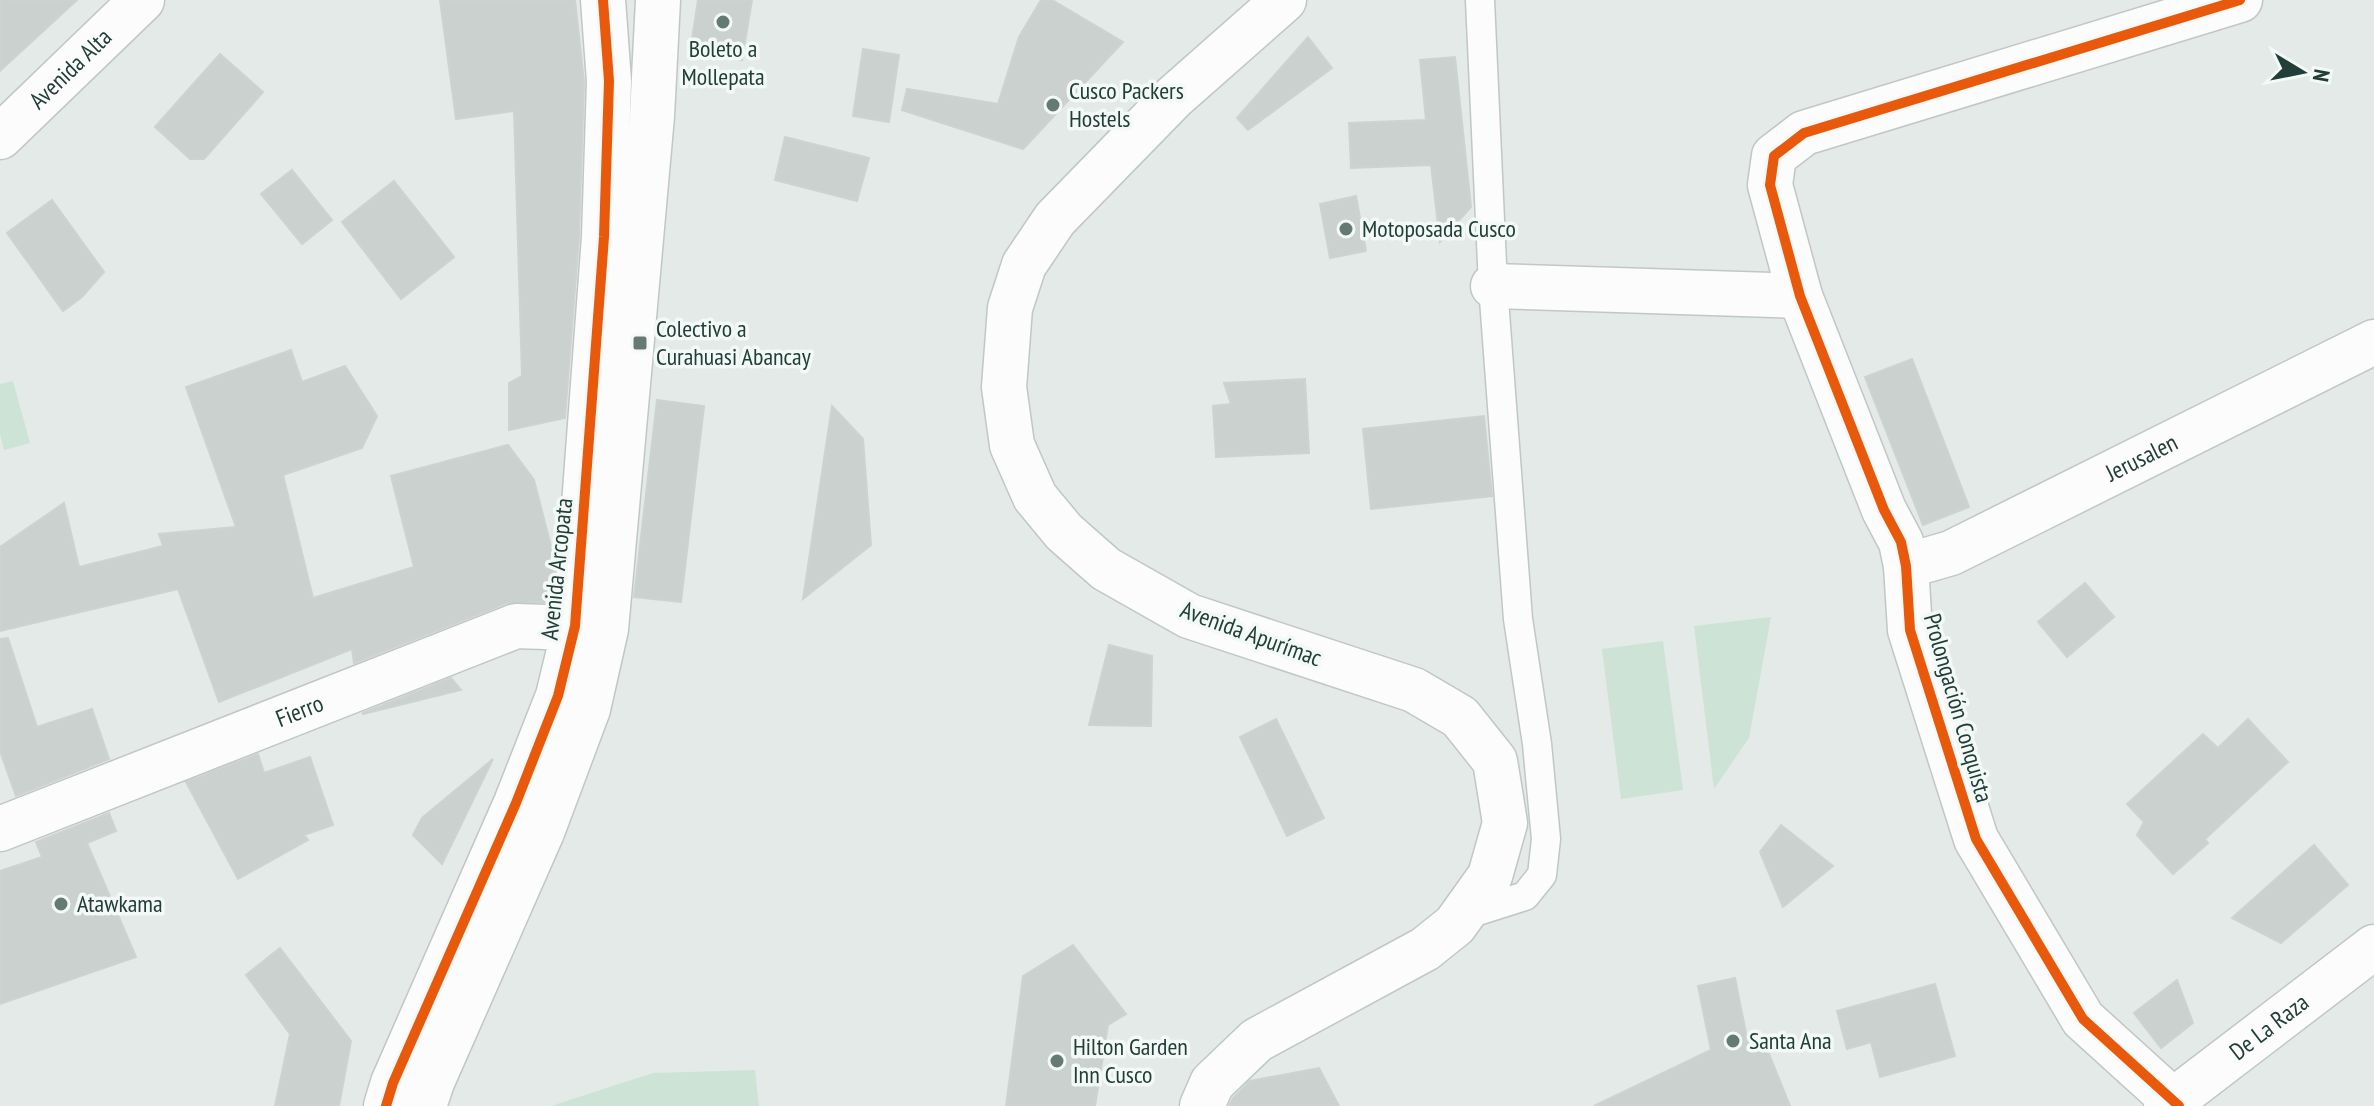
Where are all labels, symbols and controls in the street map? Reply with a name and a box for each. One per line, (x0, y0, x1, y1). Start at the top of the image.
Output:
marker: Boleto a Mollepata (714, 13, 732, 31)
street label: Avenida Alta (22, 22, 118, 116)
north arrow (2262, 32, 2342, 112)
place label: Boleto a Mollepata (682, 33, 765, 92)
text: N (2307, 67, 2337, 84)
place label: Cusco Packers Hostels (1069, 75, 1184, 134)
marker: Cusco Packers Hostels (1044, 96, 1062, 114)
place label: Motoposada Cusco (1362, 213, 1516, 244)
marker: Motoposada Cusco (1337, 220, 1355, 238)
place label: Colectivo a Curahuasi Abancay (656, 313, 811, 372)
marker: Colectivo a Curahuasi Abancay (631, 334, 649, 352)
street label: Jerusalen (2099, 426, 2183, 489)
street label: Avenida Arcopata (534, 496, 579, 642)
street label: Avenida Apurímac (1176, 594, 1326, 674)
street label: Prolongación Conquista (1917, 610, 2000, 806)
street label: Fierro (271, 687, 328, 734)
place label: Atawkama (77, 888, 163, 919)
marker: Atawkama (52, 895, 70, 913)
street label: De La Raza (2223, 987, 2315, 1067)
place label: Santa Ana (1749, 1025, 1832, 1056)
place label: Hilton Garden Inn Cusco (1073, 1031, 1188, 1090)
marker: Santa Ana (1724, 1032, 1742, 1050)
marker: Hilton Garden Inn Cusco (1048, 1052, 1066, 1070)

